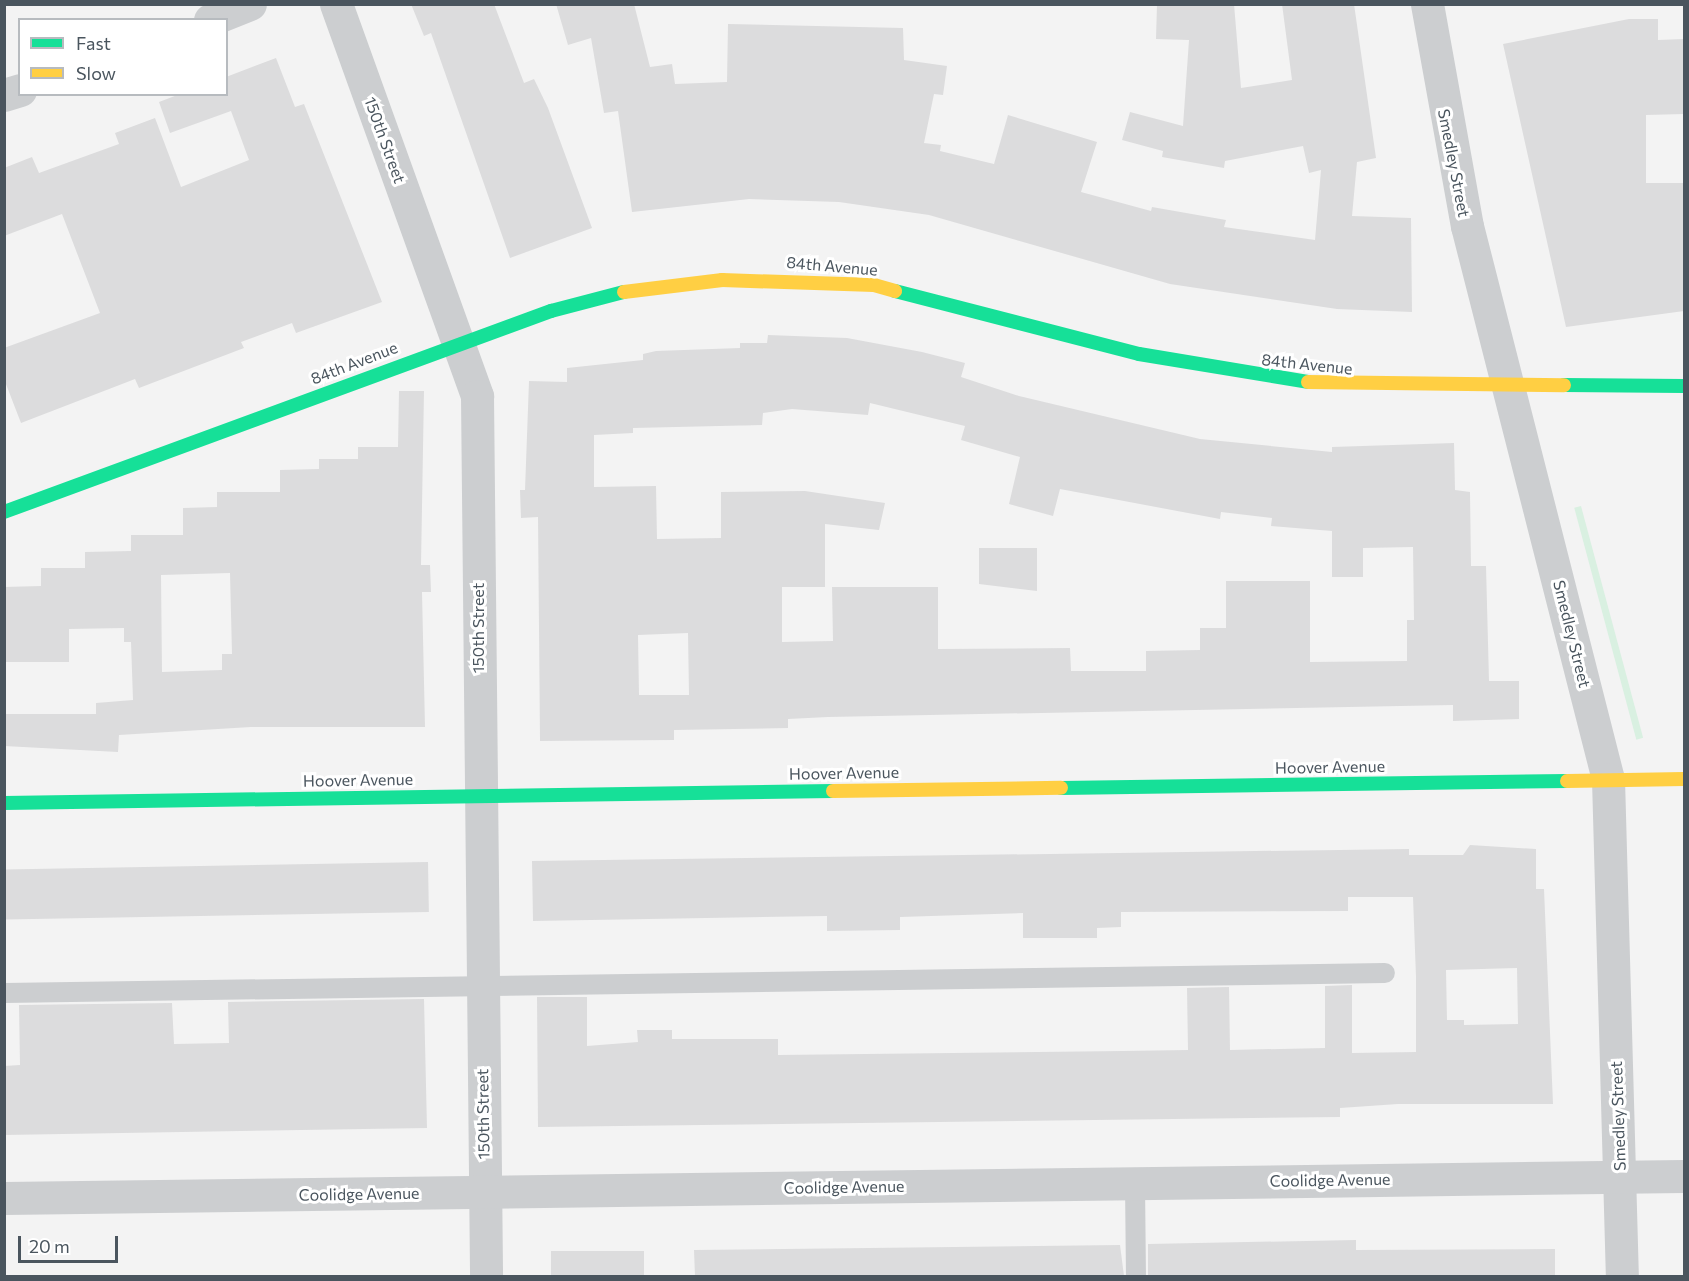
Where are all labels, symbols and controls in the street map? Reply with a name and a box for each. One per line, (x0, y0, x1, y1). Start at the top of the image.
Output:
legend (18, 18, 228, 96)
text: Fast (76, 32, 111, 54)
text: Slow (76, 62, 116, 84)
street label: 150th Street (361, 94, 409, 186)
street label: Smedley Street (1434, 107, 1474, 219)
street label: 84th Avenue (786, 252, 878, 280)
street label: 84th Avenue (308, 338, 400, 388)
street label: 84th Avenue (1261, 350, 1353, 378)
street label: Smedley Street (1549, 578, 1595, 690)
street label: 150th Street (468, 583, 488, 673)
street label: Hoover Avenue (1275, 756, 1385, 778)
street label: Hoover Avenue (789, 762, 899, 784)
street label: Hoover Avenue (303, 769, 413, 791)
street label: Smedley Street (1606, 1061, 1630, 1171)
street label: 150th Street (473, 1069, 493, 1159)
street label: Coolidge Avenue (1269, 1169, 1391, 1191)
street label: Coolidge Avenue (783, 1176, 905, 1198)
street label: Coolidge Avenue (298, 1183, 420, 1205)
scale bar (21, 1224, 122, 1262)
text: 20 m (29, 1235, 70, 1257)

